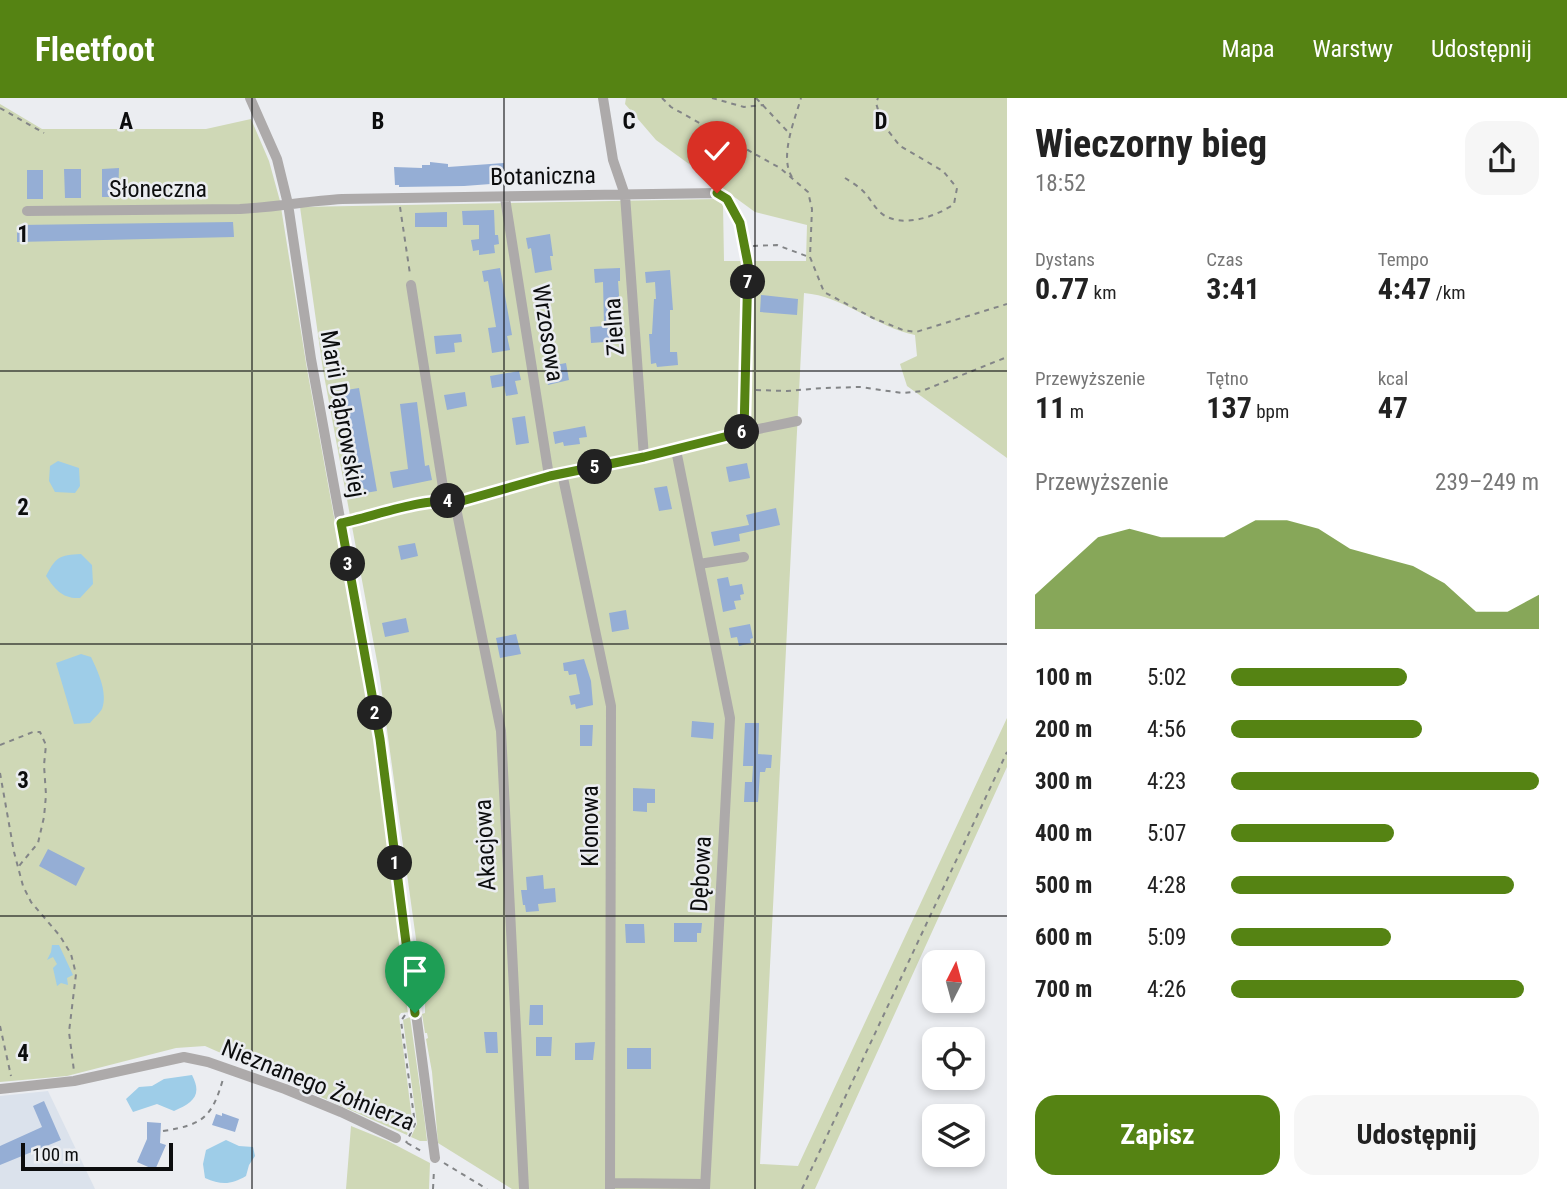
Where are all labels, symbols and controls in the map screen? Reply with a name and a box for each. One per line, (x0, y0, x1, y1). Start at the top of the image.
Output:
text: Fleetfoot (35, 30, 155, 69)
text: Mapa (1222, 35, 1275, 63)
text: Warstwy (1313, 35, 1393, 63)
text: Udostępnij (1431, 35, 1532, 63)
text: A (119, 108, 133, 135)
text: B (372, 108, 384, 135)
text: C (622, 108, 636, 135)
text: D (875, 108, 888, 135)
pin (687, 121, 747, 193)
button: share (1465, 121, 1539, 195)
text: Wieczorny bieg (1035, 122, 1267, 166)
icon: check (698, 132, 736, 170)
street label: Botaniczna (490, 161, 596, 191)
text: 18:52 (1035, 170, 1086, 197)
street label: Słoneczna (109, 175, 207, 203)
text: 1 (17, 221, 29, 248)
text: Dystans (1035, 248, 1095, 271)
text: Czas (1206, 248, 1243, 271)
text: Tempo (1378, 248, 1429, 271)
pin: 7 (730, 264, 766, 300)
text: 7 (743, 270, 752, 293)
text: 0.77 (1035, 271, 1089, 306)
text: 3:41 (1206, 271, 1260, 306)
text: 4:47 (1378, 271, 1431, 306)
text: km (1089, 281, 1116, 304)
text: /km (1431, 281, 1466, 304)
street label: Wrzosowa (527, 282, 569, 384)
street label: Zielna (598, 297, 630, 357)
street label: Marii Dąbrowskiej (315, 328, 371, 500)
text: Przewyższenie (1035, 367, 1145, 390)
text: Tętno (1206, 367, 1249, 390)
text: kcal (1378, 367, 1408, 390)
text: 11 (1035, 390, 1065, 425)
text: 137 (1206, 390, 1252, 425)
text: 47 (1378, 390, 1408, 425)
text: m (1065, 400, 1084, 423)
text: bpm (1252, 400, 1289, 423)
pin: 6 (724, 414, 760, 450)
text: 6 (737, 420, 746, 443)
pin: 5 (578, 450, 612, 484)
text: 5 (590, 455, 599, 478)
text: Przewyższenie (1035, 469, 1168, 496)
text: 239–249 m (1435, 469, 1539, 496)
pin: 4 (430, 484, 466, 518)
text: 4 (443, 489, 452, 512)
text: 2 (17, 494, 29, 521)
pin: 3 (330, 546, 366, 582)
text: 3 (343, 552, 352, 575)
text: 100 m (1035, 664, 1092, 691)
text: 5:02 (1147, 664, 1186, 691)
pin: 2 (358, 696, 392, 730)
text: 2 (370, 701, 379, 724)
text: 200 m (1035, 716, 1092, 743)
text: 4:56 (1147, 716, 1186, 743)
text: 3 (17, 767, 29, 794)
text: 300 m (1035, 768, 1092, 795)
text: 4:23 (1147, 768, 1186, 795)
street label: Klonowa (576, 785, 604, 867)
street label: Akacjowa (469, 798, 501, 892)
text: 400 m (1035, 820, 1092, 847)
text: 5:07 (1147, 820, 1186, 847)
street label: Dębowa (685, 835, 717, 913)
pin: 1 (378, 846, 412, 880)
text: 1 (390, 851, 399, 874)
text: 500 m (1035, 872, 1092, 899)
text: 4:28 (1147, 872, 1186, 899)
text: 600 m (1035, 924, 1092, 951)
text: 5:09 (1147, 924, 1186, 951)
pin (385, 941, 445, 1013)
north arrow (922, 950, 985, 1013)
map controls (922, 950, 985, 1167)
icon: arrive (396, 952, 434, 990)
text: 700 m (1035, 976, 1092, 1003)
text: 4:26 (1147, 976, 1186, 1003)
button: locate (922, 1027, 985, 1090)
street label: Nieznanego Żołnierza (217, 1034, 419, 1136)
text: 4 (17, 1040, 29, 1067)
button: Zapisz (1035, 1095, 1280, 1175)
button: Udostępnij (1294, 1095, 1539, 1175)
button: layers (922, 1104, 985, 1167)
scale bar (21, 1140, 173, 1172)
text: 100 m (32, 1143, 79, 1166)

